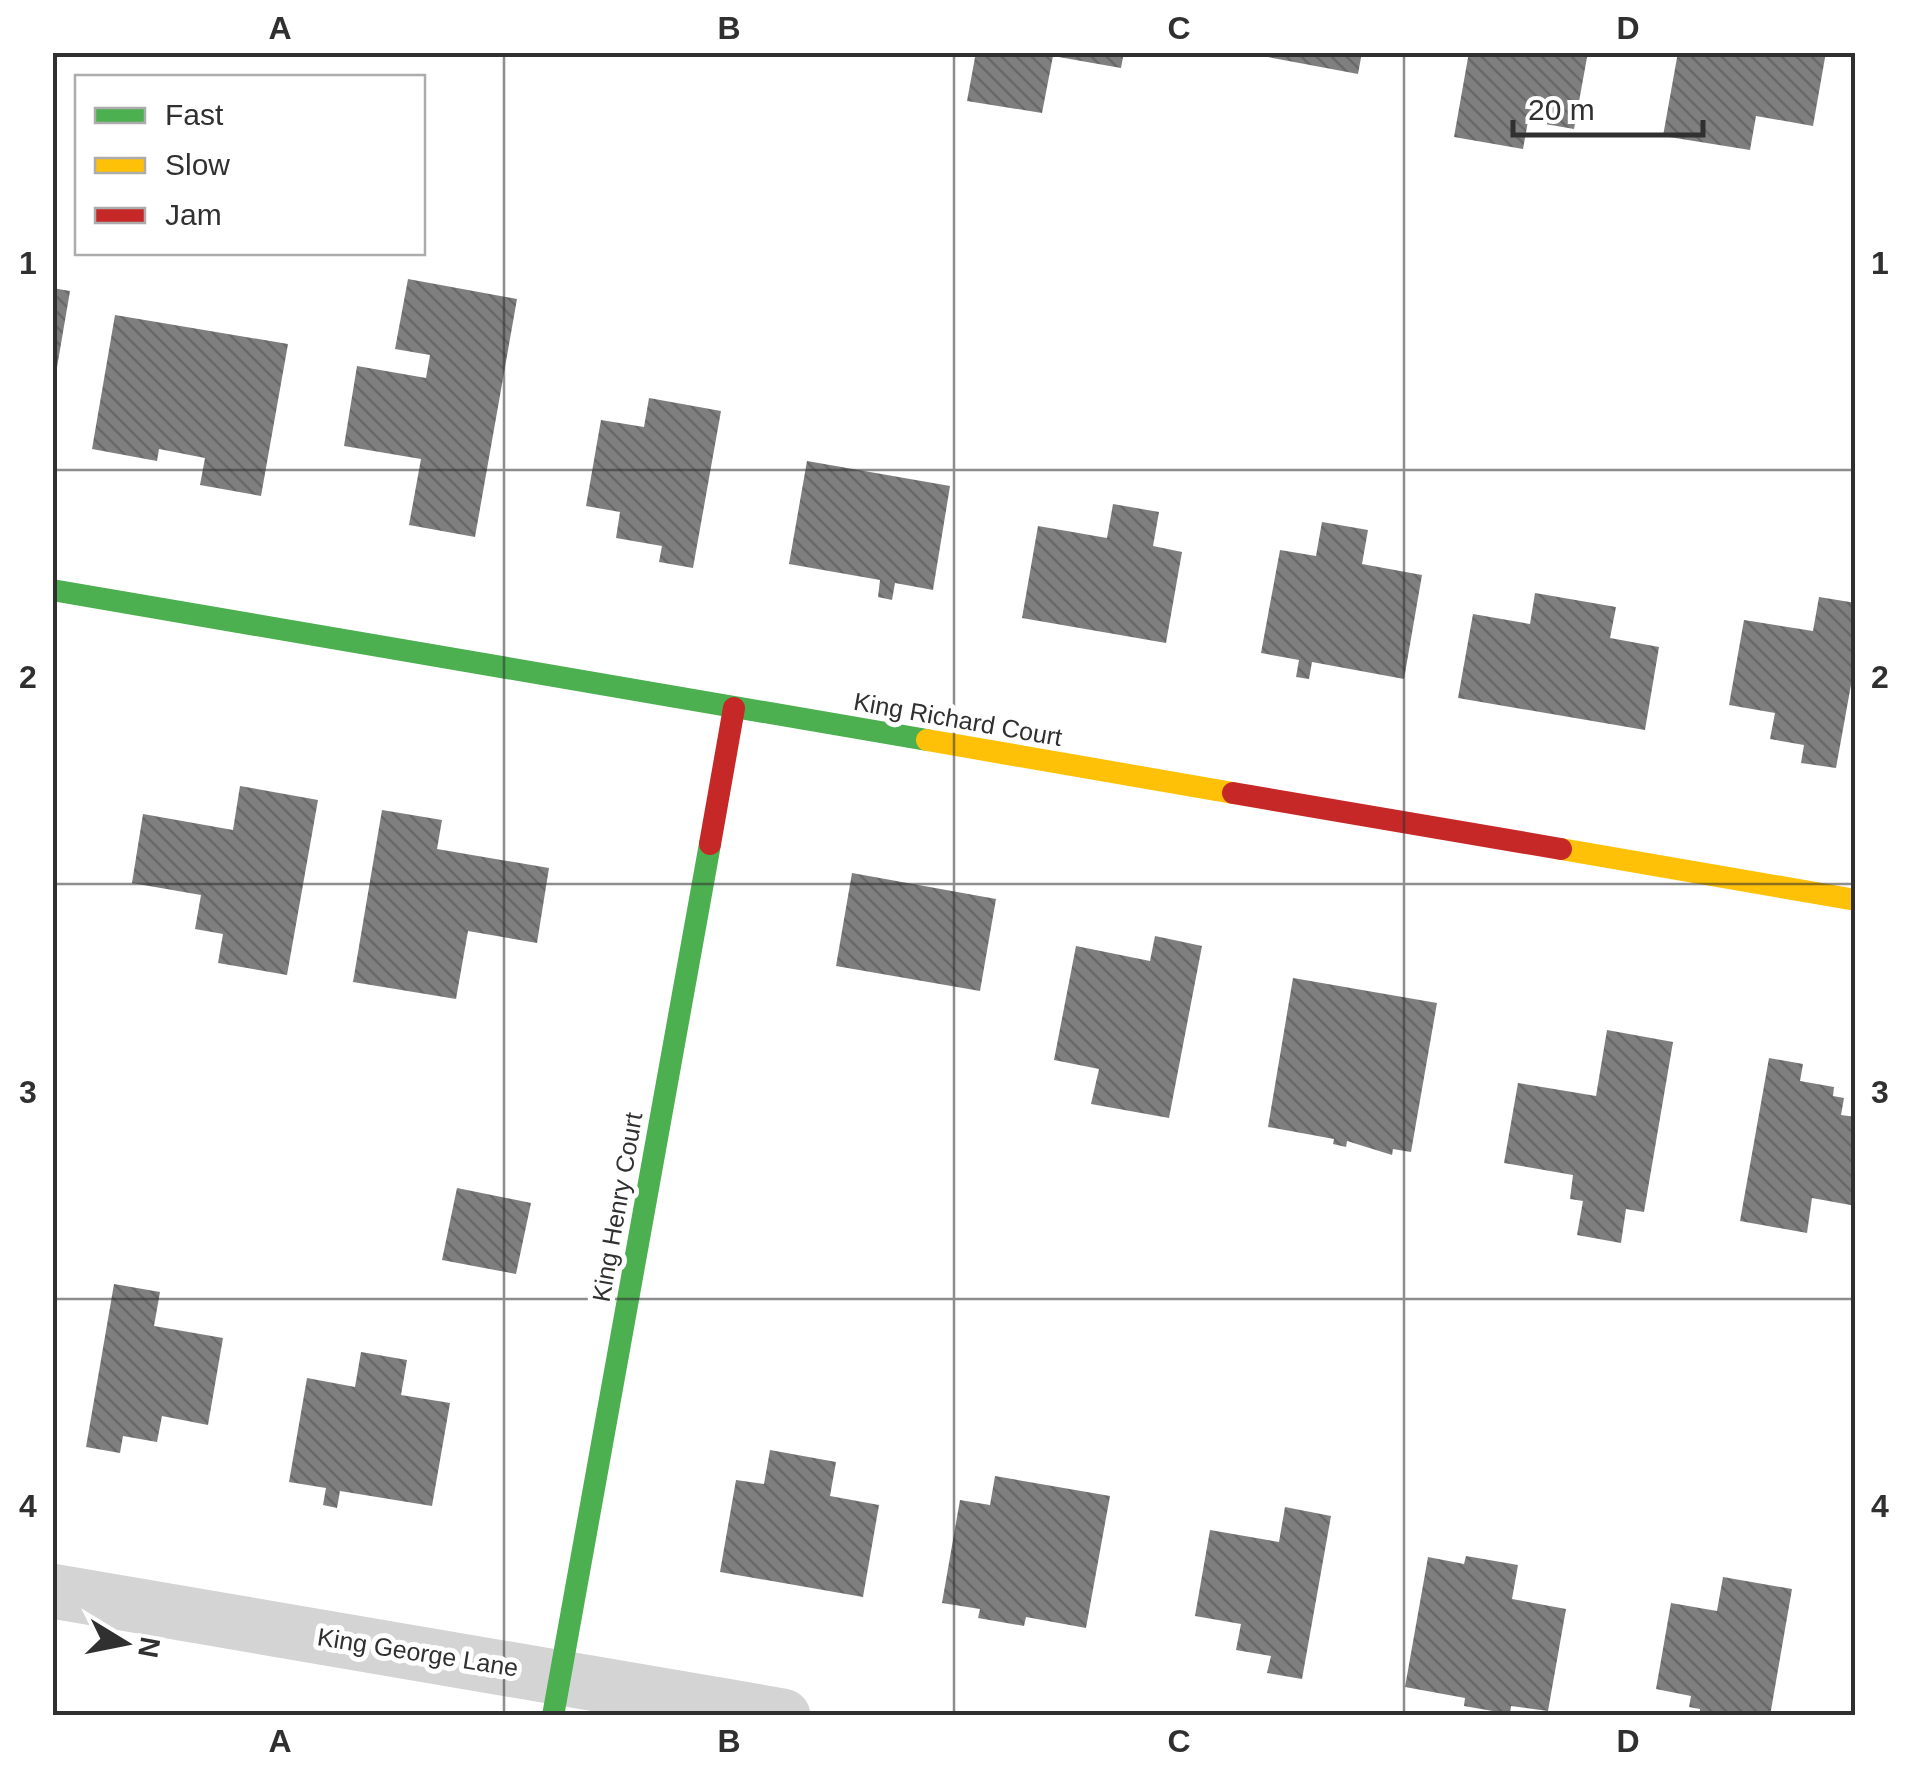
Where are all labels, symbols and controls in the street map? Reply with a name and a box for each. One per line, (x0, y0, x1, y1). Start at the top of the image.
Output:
text: A (268, 10, 292, 46)
text: B (717, 10, 741, 46)
text: C (1167, 10, 1191, 46)
text: D (1616, 10, 1640, 46)
legend (75, 75, 425, 255)
scale bar (1513, 75, 1703, 137)
text: 20 m (1528, 93, 1595, 126)
text: Fast (165, 98, 224, 131)
text: Slow (165, 148, 230, 181)
text: Jam (165, 198, 222, 231)
text: 1 (19, 245, 37, 281)
text: 1 (1871, 245, 1889, 281)
text: 2 (19, 659, 37, 695)
text: 2 (1871, 659, 1889, 695)
street label: King Richard Court (852, 687, 1064, 751)
text: 3 (19, 1074, 37, 1110)
text: 3 (1871, 1074, 1889, 1110)
street label: King Henry Court (587, 1110, 647, 1304)
text: 4 (19, 1488, 37, 1524)
text: 4 (1871, 1488, 1889, 1524)
north arrow (75, 1593, 175, 1693)
street label: King George Lane (316, 1622, 520, 1682)
text: N (132, 1635, 166, 1660)
text: A (268, 1723, 292, 1759)
text: B (717, 1723, 741, 1759)
text: C (1167, 1723, 1191, 1759)
text: D (1616, 1723, 1640, 1759)

